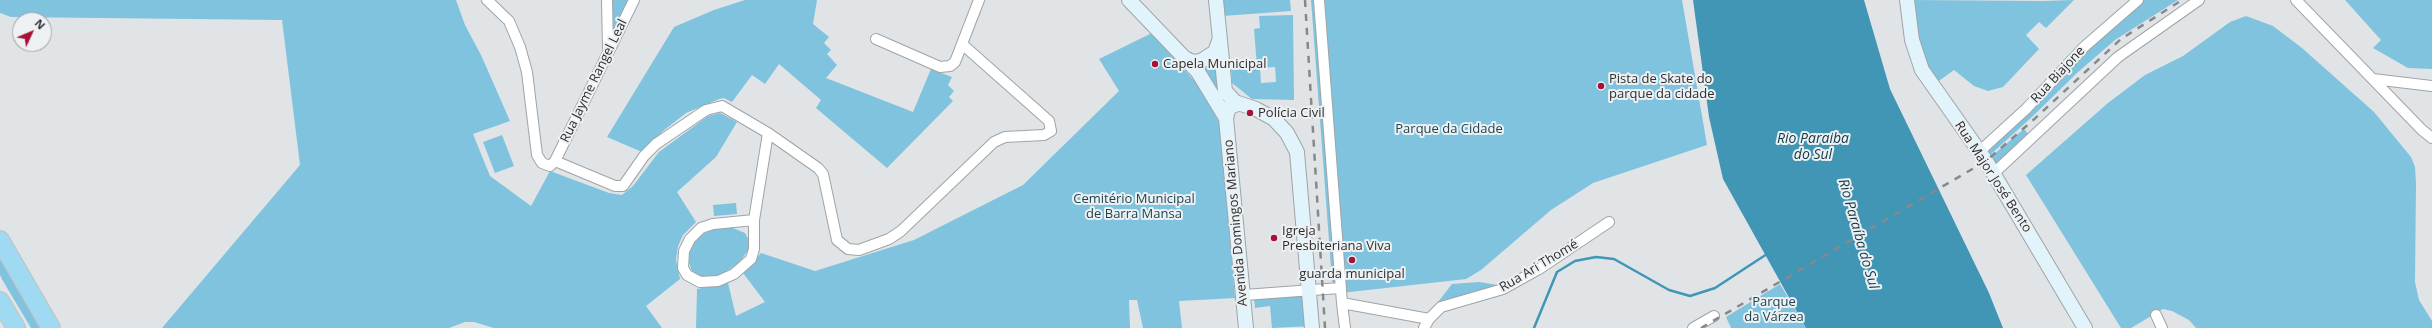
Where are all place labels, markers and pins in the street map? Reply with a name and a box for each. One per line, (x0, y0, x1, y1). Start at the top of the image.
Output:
place label: Capela Municipal (1163, 56, 1266, 72)
marker: Capela Municipal (1150, 59, 1160, 69)
place label: Pista de Skate do parque da cidade (1609, 71, 1715, 102)
marker: Pista de Skate do parque da cidade (1596, 81, 1606, 91)
place label: Polícia Civil (1258, 105, 1325, 121)
marker: Polícia Civil (1245, 108, 1255, 118)
place label: Igreja Presbiteriana Viva (1282, 223, 1391, 254)
marker: Igreja Presbiteriana Viva (1269, 233, 1279, 243)
marker: guarda municipal (1347, 255, 1357, 265)
place label: guarda municipal (1299, 266, 1405, 282)

